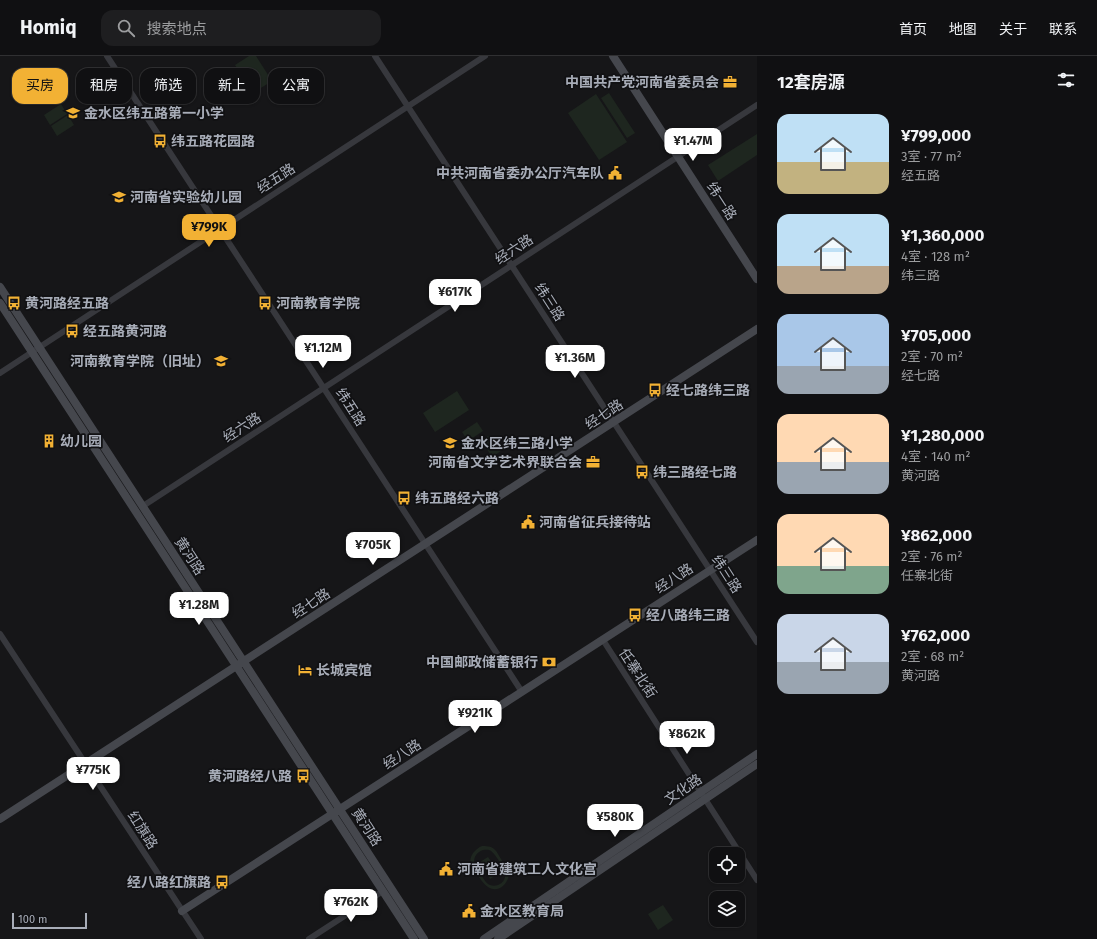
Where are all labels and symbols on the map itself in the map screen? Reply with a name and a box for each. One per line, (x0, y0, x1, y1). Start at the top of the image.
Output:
place label: 中国共产党河南省委员会 (565, 74, 719, 91)
office icon: 中国共产党河南省委员会 (722, 74, 738, 90)
school or university icon: 金水区纬五路第一小学 (65, 105, 81, 121)
place label: 金水区纬五路第一小学 (84, 105, 224, 122)
pin: ¥1.47M (660, 128, 726, 162)
bus stop icon: 纬五路花园路 (152, 133, 168, 149)
place label: 纬五路花园路 (171, 133, 255, 150)
street label: 经五路 (254, 160, 299, 197)
place label: 中共河南省委办公厅汽车队 (436, 165, 604, 182)
public building icon: 中共河南省委办公厅汽车队 (607, 165, 623, 181)
street label: 纬一路 (703, 179, 740, 224)
school or university icon: 河南省实验幼儿园 (111, 189, 127, 205)
place label: 河南省实验幼儿园 (130, 189, 242, 206)
pin: ¥799K (181, 214, 237, 248)
street label: 经六路 (492, 231, 537, 268)
pin: ¥617K (427, 279, 483, 313)
street label: 纬三路 (531, 280, 568, 325)
bus stop icon: 黄河路经五路 (6, 295, 22, 311)
place label: 黄河路经五路 (25, 295, 109, 312)
bus stop icon: 河南教育学院 (257, 295, 273, 311)
place label: 河南教育学院 (276, 295, 360, 312)
bus stop icon: 经五路黄河路 (64, 323, 80, 339)
place label: 经五路黄河路 (83, 323, 167, 340)
pin: ¥1.12M (290, 335, 356, 369)
pin: ¥1.36M (542, 345, 608, 379)
place label: 河南教育学院（旧址） (70, 353, 210, 370)
school or university icon: 河南教育学院（旧址） (213, 353, 229, 369)
bus stop icon: 经七路纬三路 (647, 382, 663, 398)
place label: 经七路纬三路 (666, 382, 750, 399)
street label: 纬五路 (332, 385, 369, 430)
street label: 经七路 (582, 396, 627, 433)
street label: 经六路 (220, 409, 265, 446)
building icon: 幼儿园 (41, 433, 57, 449)
place label: 幼儿园 (60, 433, 102, 450)
school or university icon: 金水区纬三路小学 (442, 435, 458, 451)
place label: 金水区纬三路小学 (461, 435, 573, 452)
place label: 河南省文学艺术界联合会 (428, 454, 582, 471)
office icon: 河南省文学艺术界联合会 (585, 454, 601, 470)
bus stop icon: 纬三路经七路 (634, 464, 650, 480)
place label: 纬三路经七路 (653, 464, 737, 481)
bus stop icon: 纬五路经六路 (396, 490, 412, 506)
place label: 纬五路经六路 (415, 490, 499, 507)
public building icon: 河南省征兵接待站 (520, 514, 536, 530)
place label: 河南省征兵接待站 (539, 514, 651, 531)
pin: ¥705K (345, 532, 401, 566)
street label: 黄河路 (171, 534, 208, 579)
street label: 纬三路 (708, 552, 745, 597)
street label: 经八路 (652, 560, 697, 597)
street label: 经七路 (289, 585, 334, 622)
pin: ¥1.28M (166, 592, 232, 626)
bus stop icon: 经八路纬三路 (627, 607, 643, 623)
place label: 经八路纬三路 (646, 607, 730, 624)
street label: 任寨北街 (615, 645, 660, 701)
place label: 中国邮政储蓄银行 (426, 654, 538, 671)
bank icon: 中国邮政储蓄银行 (541, 654, 557, 670)
hotel icon: 长城宾馆 (297, 662, 313, 678)
place label: 长城宾馆 (316, 662, 372, 679)
pin: ¥921K (447, 700, 503, 734)
pin: ¥862K (659, 721, 715, 755)
street label: 经八路 (380, 736, 425, 773)
pin: ¥775K (65, 757, 121, 791)
place label: 黄河路经八路 (208, 768, 292, 785)
bus stop icon: 黄河路经八路 (295, 768, 311, 784)
street label: 文化路 (661, 771, 705, 808)
pin: ¥580K (587, 804, 643, 838)
street label: 黄河路 (348, 805, 385, 850)
street label: 红旗路 (124, 808, 161, 853)
public building icon: 河南省建筑工人文化宫 (438, 861, 454, 877)
place label: 河南省建筑工人文化宫 (457, 861, 597, 878)
place label: 经八路红旗路 (127, 874, 211, 891)
bus stop icon: 经八路红旗路 (214, 874, 230, 890)
pin: ¥762K (323, 889, 379, 923)
public building icon: 金水区教育局 (461, 903, 477, 919)
place label: 金水区教育局 (480, 903, 564, 920)
scale bar (12, 911, 87, 930)

